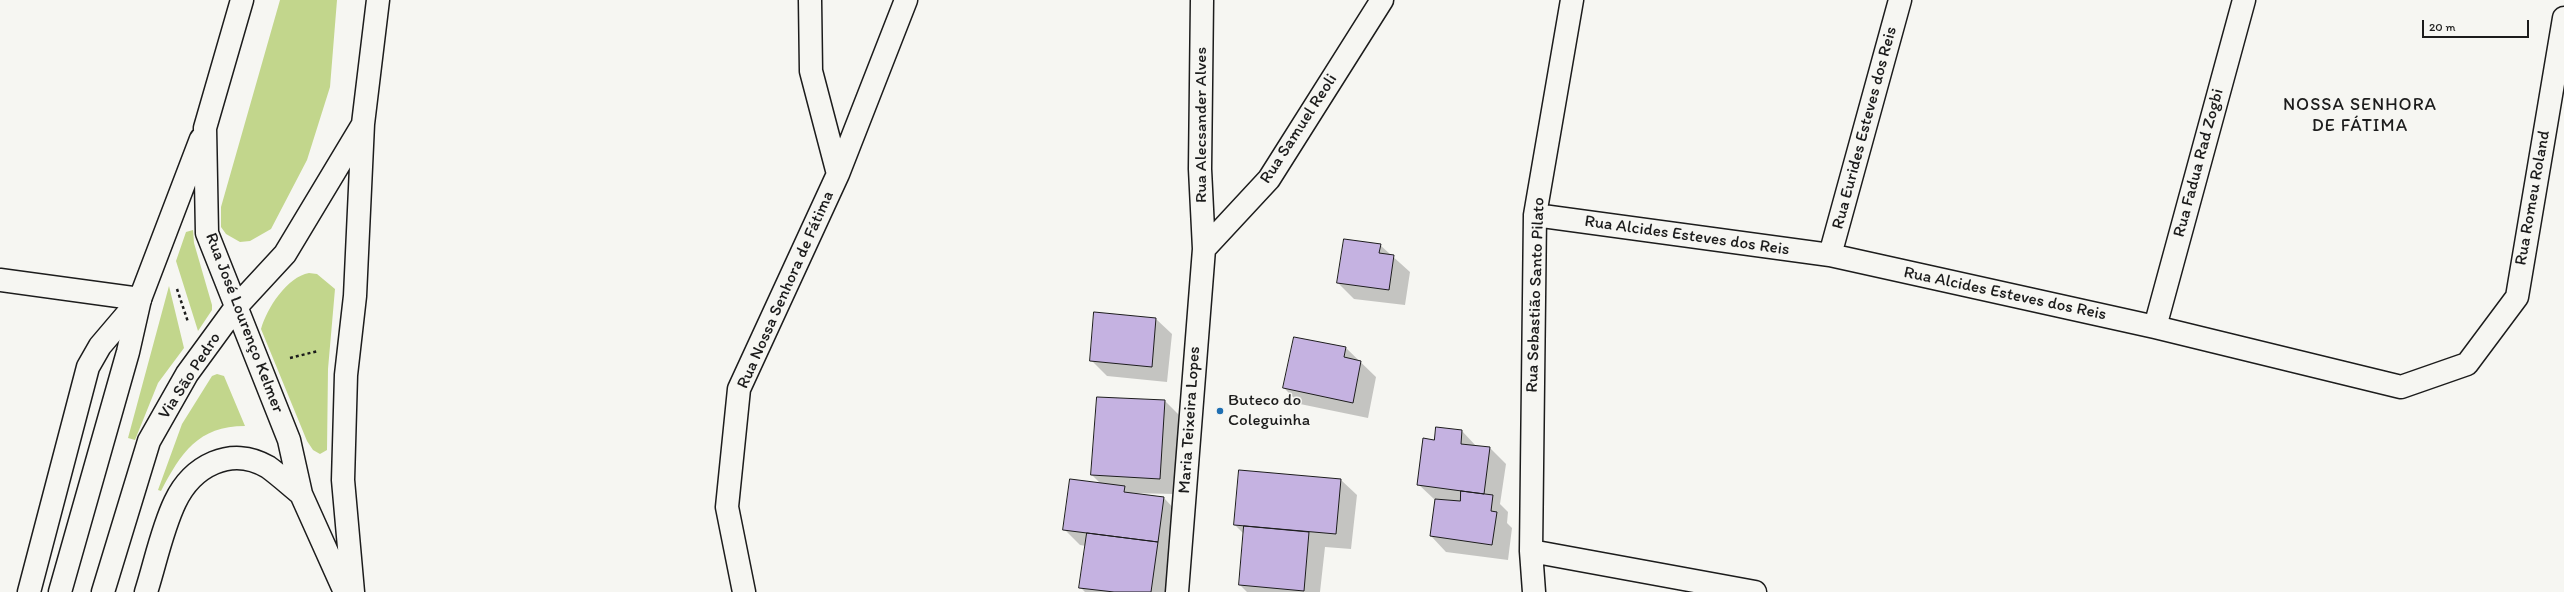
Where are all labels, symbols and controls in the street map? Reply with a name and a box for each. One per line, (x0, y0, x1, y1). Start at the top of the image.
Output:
scale bar (2424, 12, 2531, 38)
text: 20 m (2429, 20, 2456, 34)
street label: Rua Eurides Esteves dos Reis (1828, 24, 1902, 232)
street label: Rua Alecsander Alves (1192, 47, 1212, 203)
street label: Rua Samuel Reoli (1256, 70, 1342, 188)
street label: Rua Fadua Rad Zogbi (2169, 87, 2229, 239)
district label: NOSSA SENHORA DE FÁTIMA (2283, 94, 2437, 136)
street label: Rua Romeu Roland (2511, 129, 2555, 267)
street label: Rua Nossa Senhora de Fátima (733, 188, 839, 392)
street label: Rua Sebastião Santo Pilato (1522, 197, 1550, 393)
street label: Rua Alcides Esteves dos Reis (1583, 212, 1791, 260)
street label: Rua José Lourenço Kelmer (200, 230, 288, 416)
street label: Rua Alcides Esteves dos Reis (1902, 263, 2108, 325)
street label: Via São Pedro (154, 329, 226, 423)
street label: Maria Teixeira Lopes (1175, 346, 1205, 494)
place label: Buteco do Coleguinha (1228, 391, 1310, 431)
marker: Buteco do Coleguinha (1215, 406, 1225, 416)

